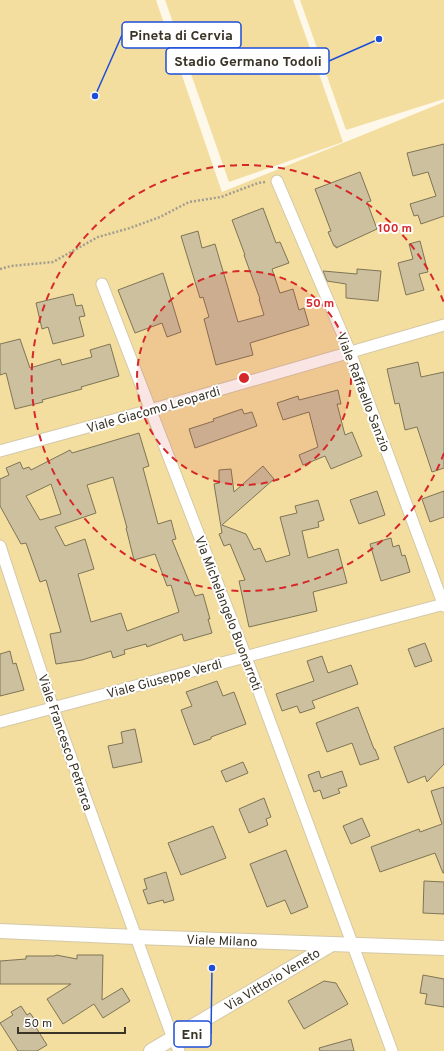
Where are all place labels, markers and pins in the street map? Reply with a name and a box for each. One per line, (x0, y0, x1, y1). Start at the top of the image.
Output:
callout: Pineta di Cervia (122, 22, 241, 48)
callout: Stadio Germano Todoli (166, 48, 329, 74)
centre of rings (237, 371, 251, 385)
callout: Eni (174, 1021, 211, 1047)

